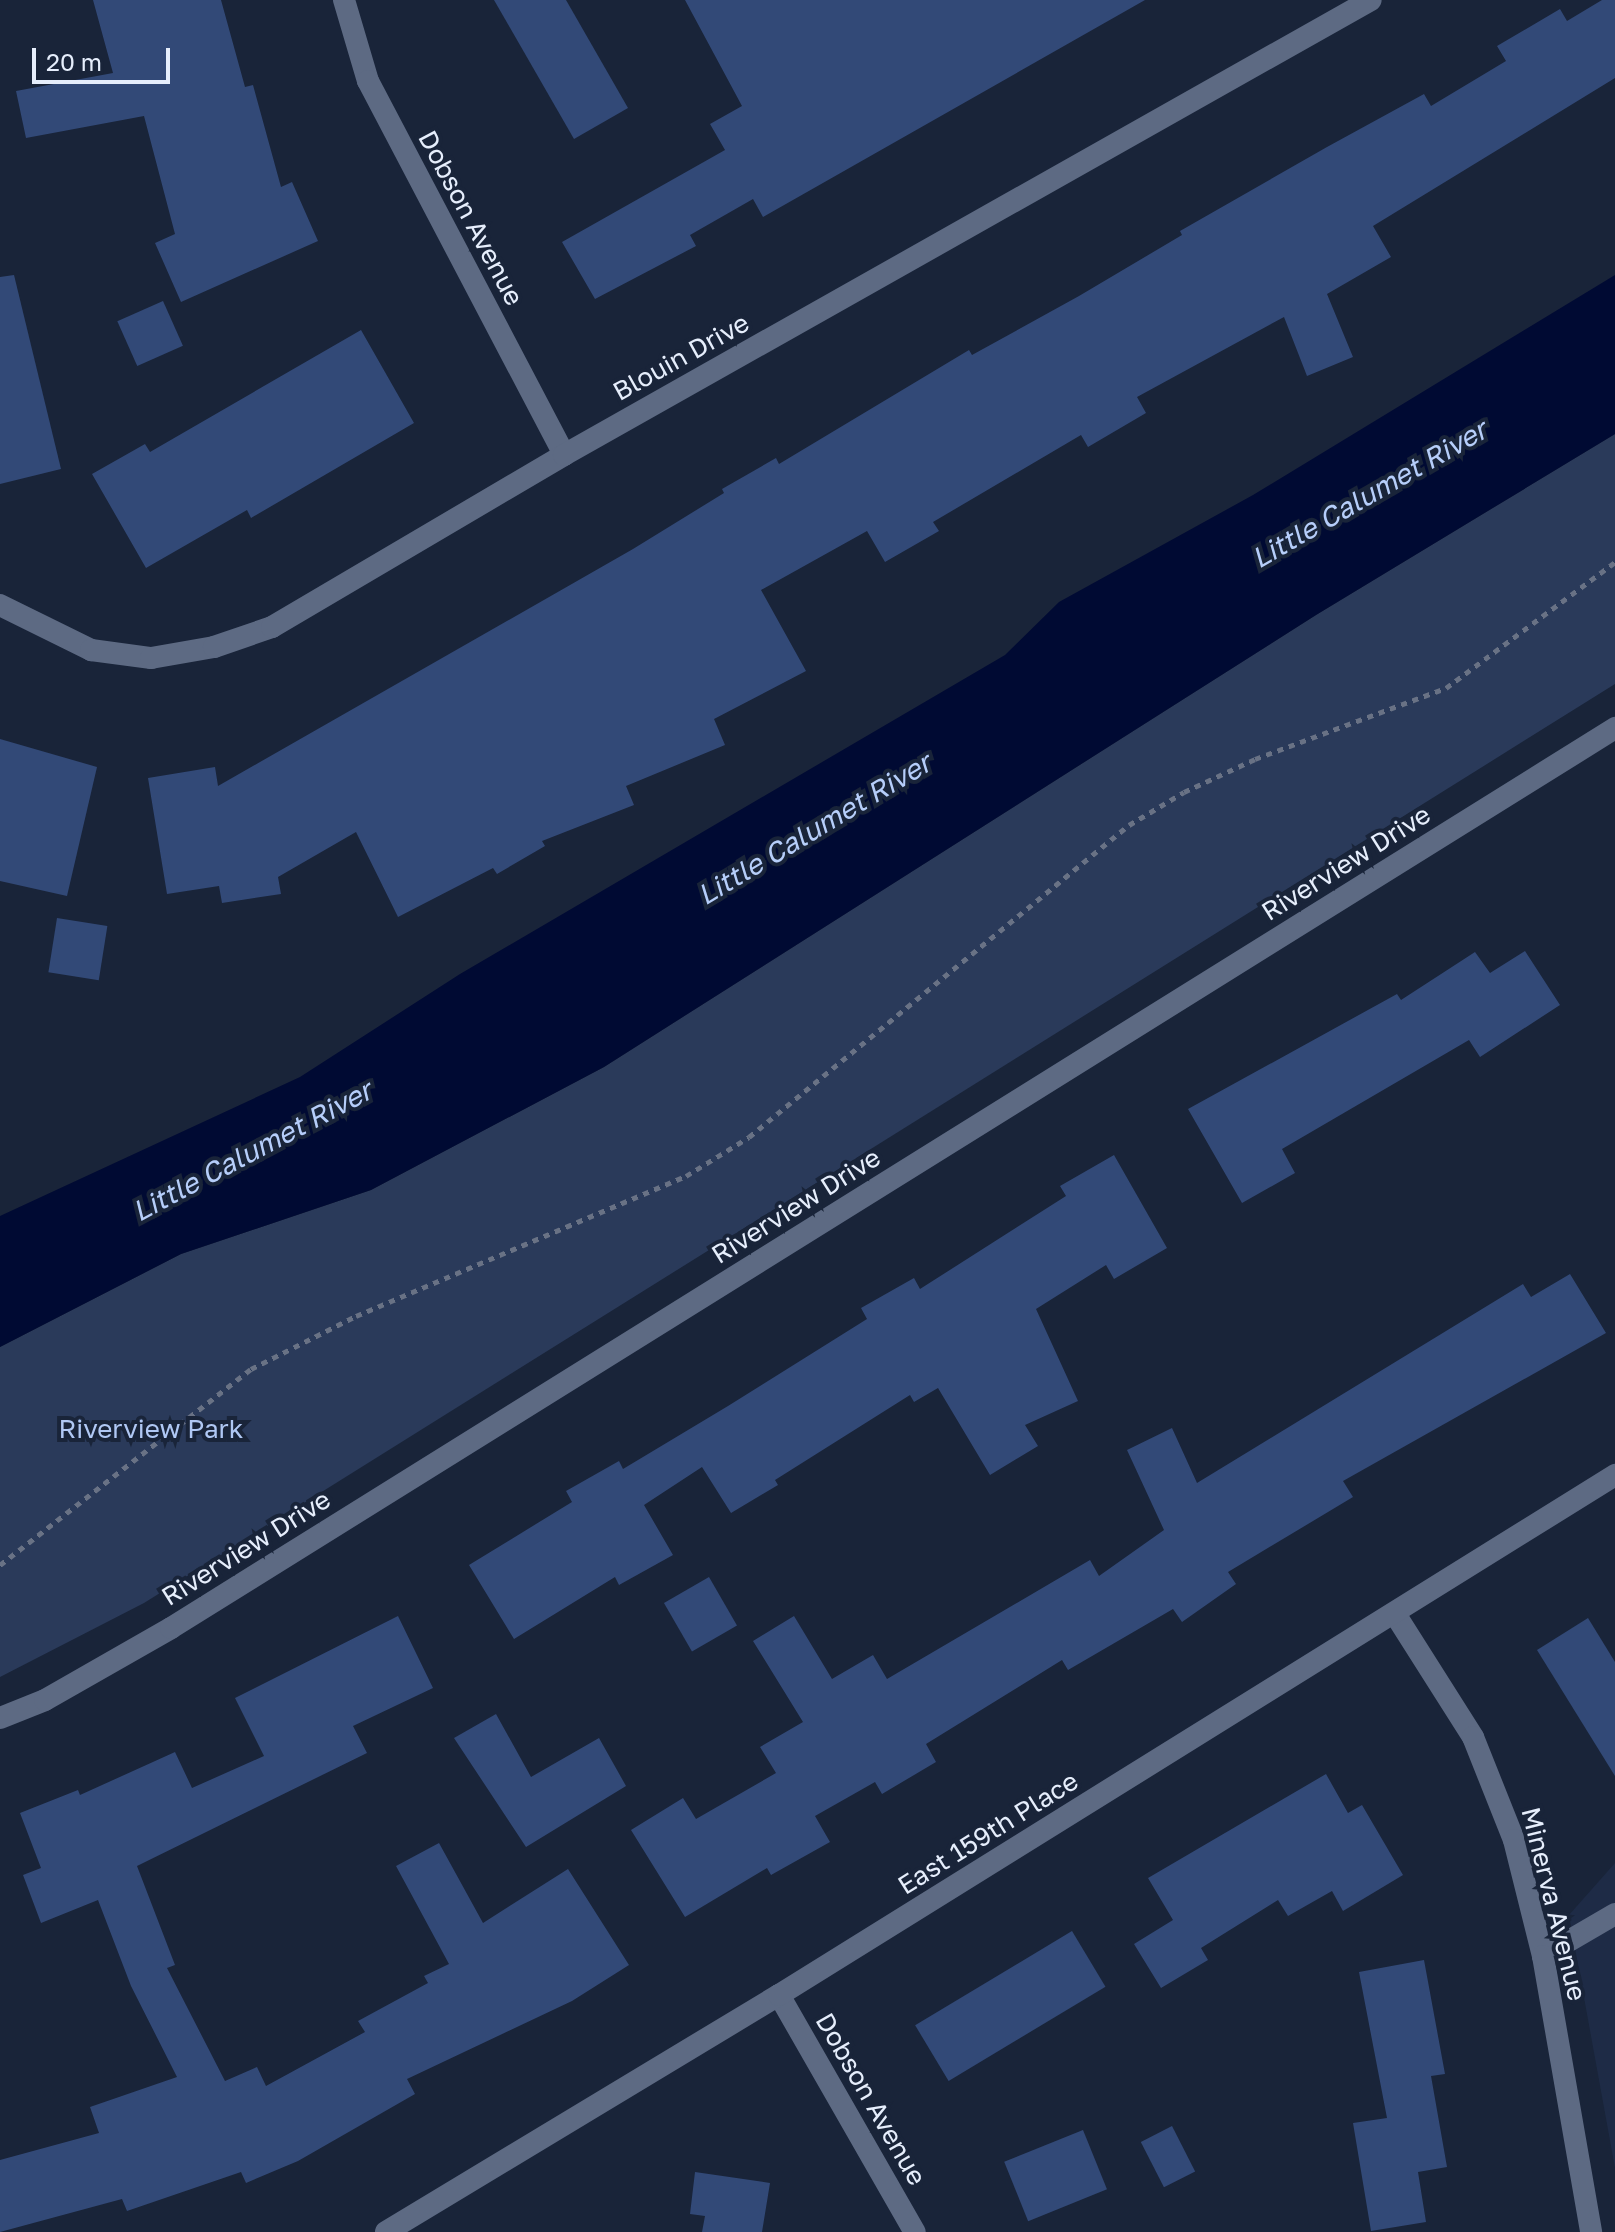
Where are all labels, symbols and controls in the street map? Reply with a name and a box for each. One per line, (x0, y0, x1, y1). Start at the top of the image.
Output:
scale bar (36, 32, 174, 82)
text: 20 m (46, 47, 102, 76)
street label: Dobson Avenue (412, 125, 530, 311)
street label: Blouin Drive (608, 307, 754, 407)
water label: Little Calumet River (1245, 413, 1493, 575)
water label: Little Calumet River (691, 746, 937, 912)
street label: Riverview Drive (1256, 799, 1436, 927)
water label: Little Calumet River (127, 1074, 377, 1228)
street label: Riverview Drive (706, 1142, 886, 1270)
park label: Riverview Park (59, 1413, 243, 1445)
street label: Riverview Drive (156, 1484, 336, 1612)
street label: East 159th Place (892, 1765, 1084, 1901)
street label: Minerva Avenue (1515, 1804, 1593, 2004)
street label: Dobson Avenue (809, 2007, 933, 2191)

